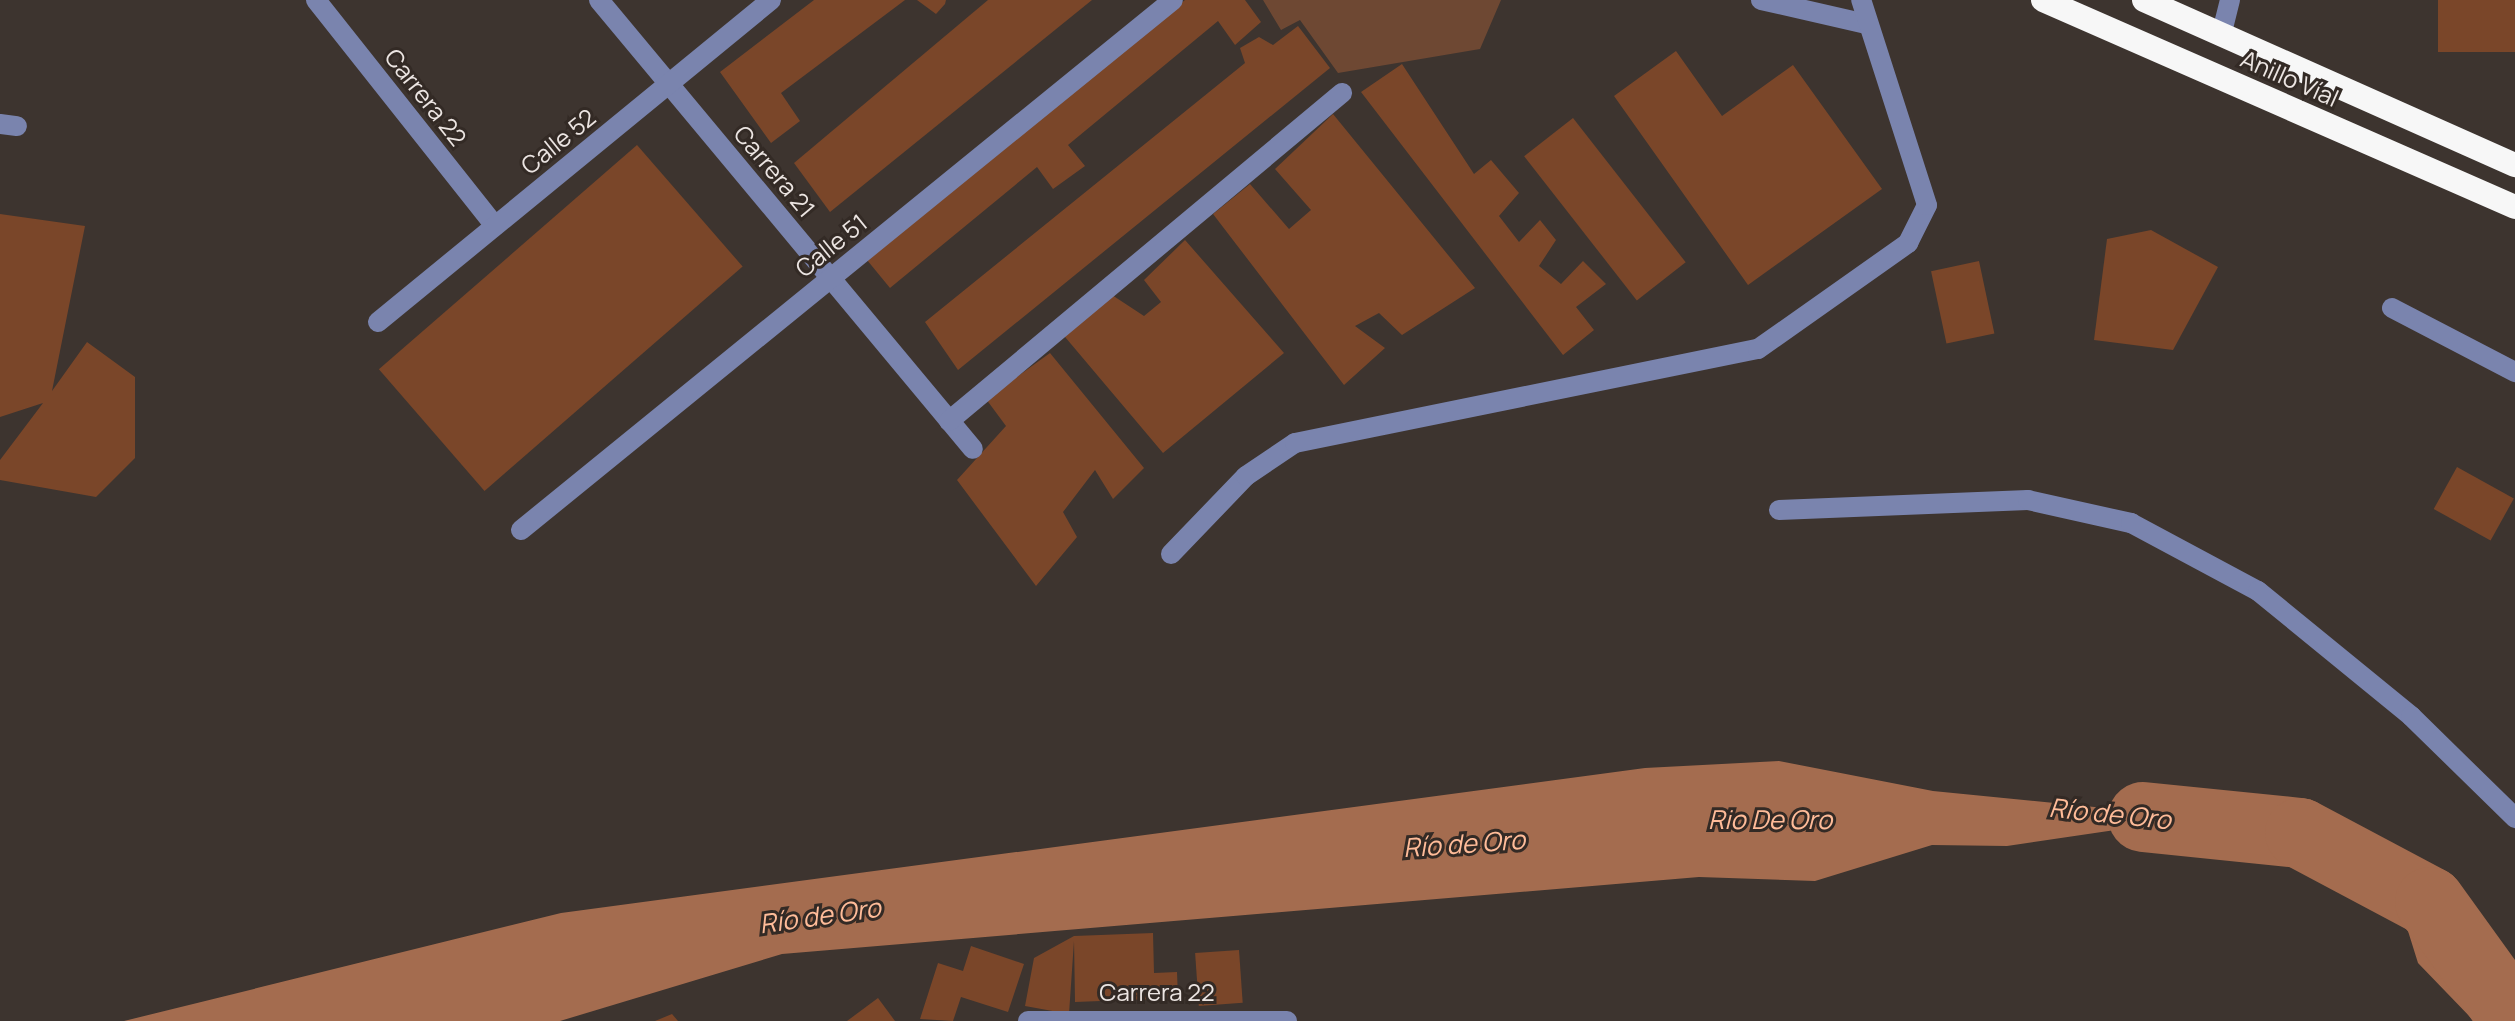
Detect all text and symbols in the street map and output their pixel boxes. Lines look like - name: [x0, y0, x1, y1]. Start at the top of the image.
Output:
- street label: Carrera 22: [379, 43, 473, 151]
- street label: Anillo Víal: [2237, 44, 2343, 112]
- street label: Calle 52: [515, 102, 601, 180]
- street label: Carrera 21: [728, 119, 822, 223]
- street label: Calle 51: [789, 207, 873, 283]
- water label: Río de Oro: [2048, 792, 2172, 836]
- water label: Rio De Oro: [1708, 804, 1832, 836]
- water label: Río de Oro: [1402, 824, 1526, 864]
- water label: Río de Oro: [757, 892, 883, 940]
- street label: Carrera 22: [1099, 978, 1215, 1006]

